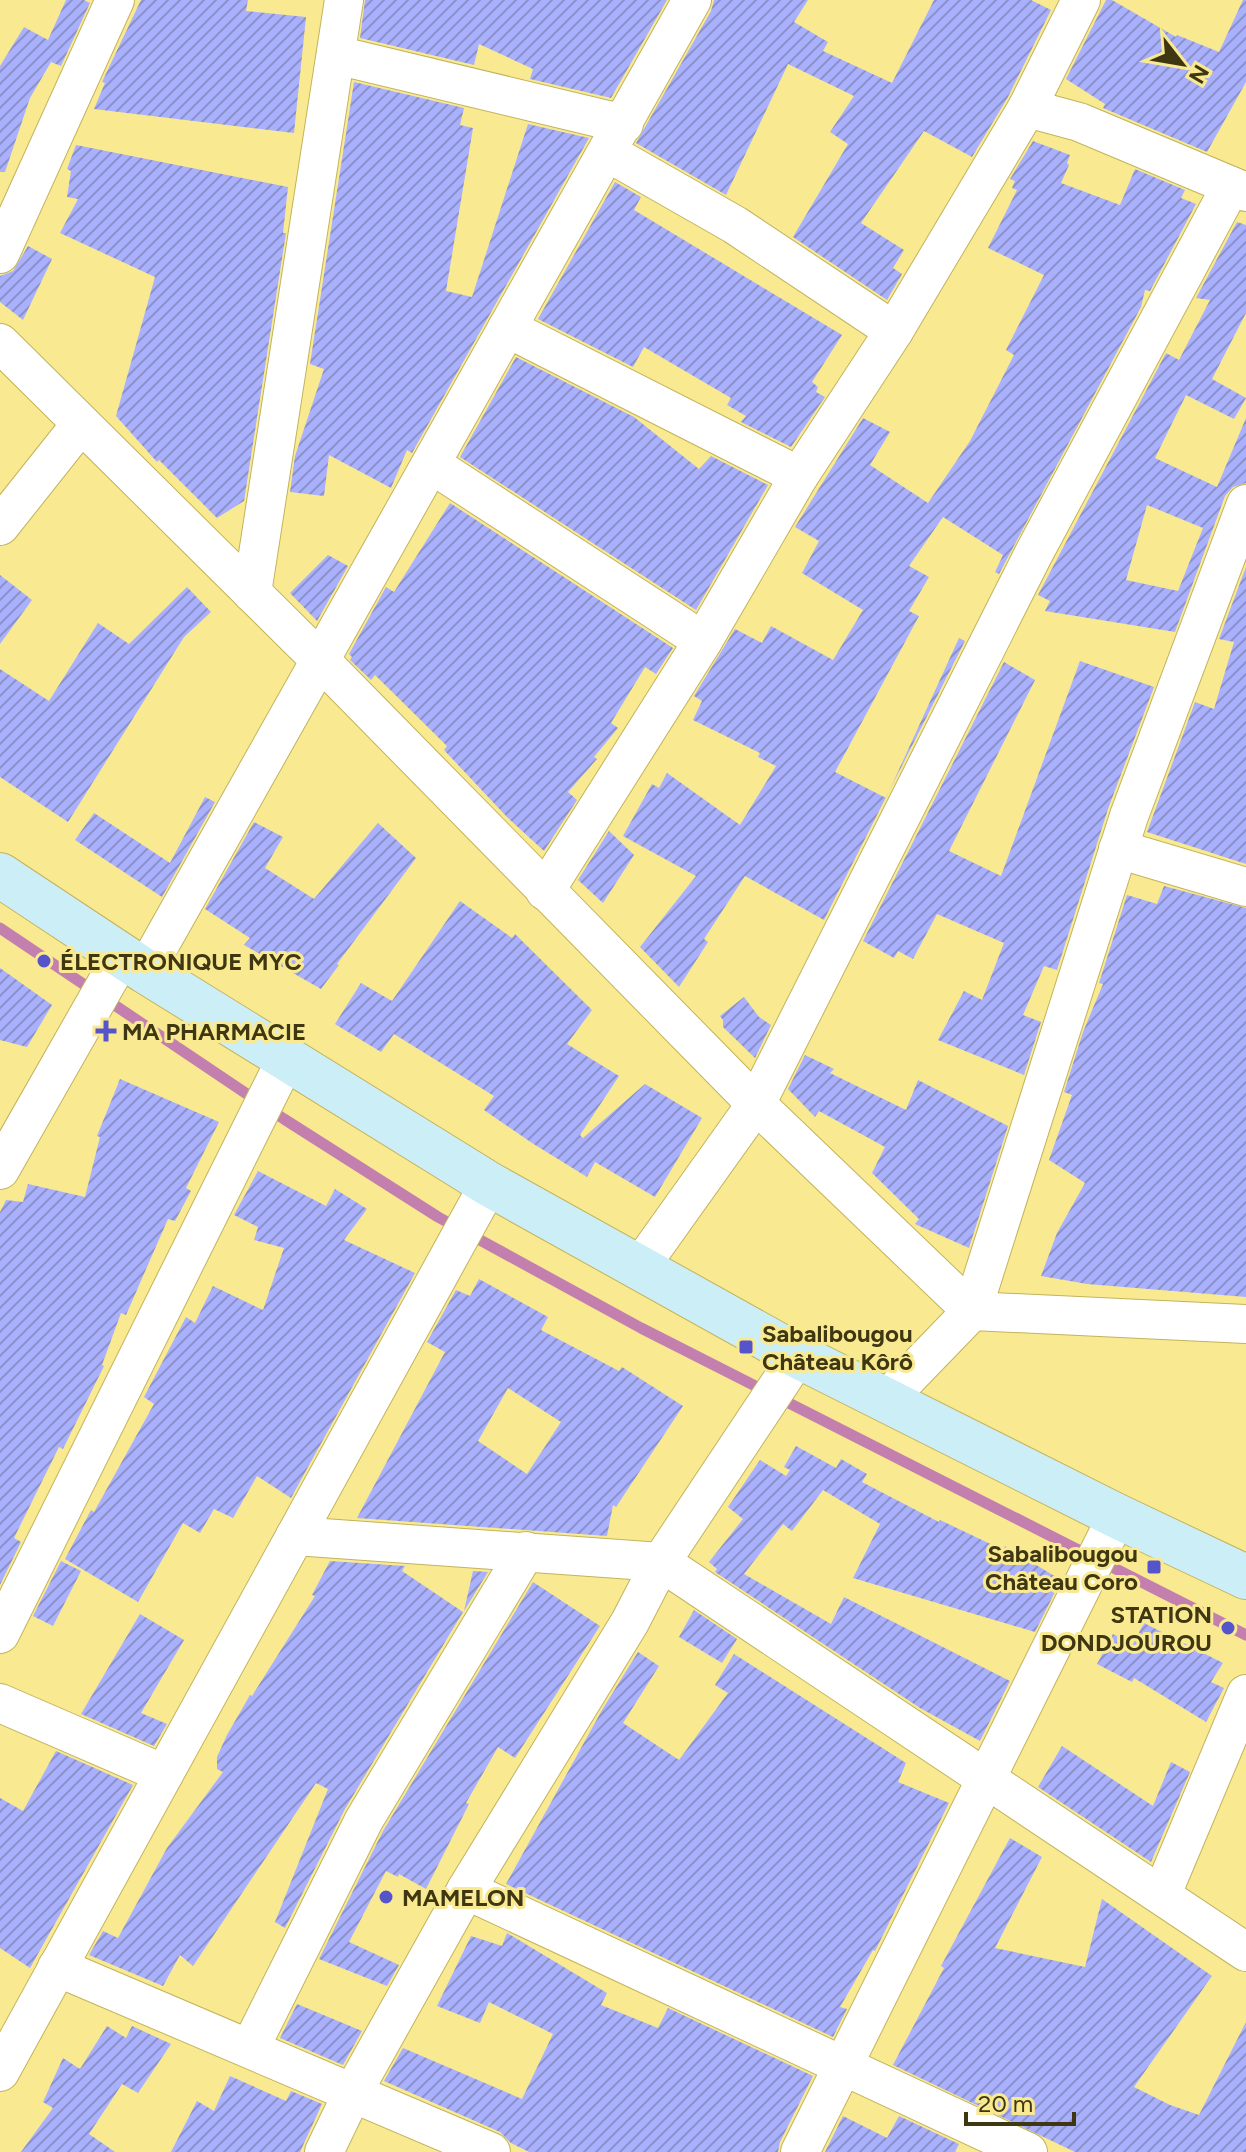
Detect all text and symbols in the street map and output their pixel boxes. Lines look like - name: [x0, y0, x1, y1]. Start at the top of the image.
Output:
- north arrow: [1142, 24, 1222, 104]
- text: N: [1183, 60, 1215, 88]
- place label: ÉLECTRONIQUE MYC: [60, 947, 302, 976]
- marker: ÉLECTRONIQUE MYC: [35, 952, 53, 970]
- place label: MA PHARMACIE: [122, 1017, 306, 1046]
- marker: MA PHARMACIE: [97, 1022, 115, 1040]
- place label: Sabalibougou Château Kôrô: [762, 1319, 913, 1376]
- marker: Sabalibougou Château Kôrô: [737, 1338, 755, 1356]
- place label: Sabalibougou Château Coro: [985, 1539, 1138, 1596]
- marker: Sabalibougou Château Coro: [1145, 1558, 1163, 1576]
- place label: STATION DONDJOUROU: [1041, 1600, 1212, 1657]
- marker: STATION DONDJOUROU: [1219, 1619, 1237, 1637]
- place label: MAMELON: [402, 1883, 524, 1912]
- marker: MAMELON: [377, 1888, 395, 1906]
- scale bar: [966, 2076, 1074, 2126]
- text: 20 m: [978, 2089, 1033, 2118]

